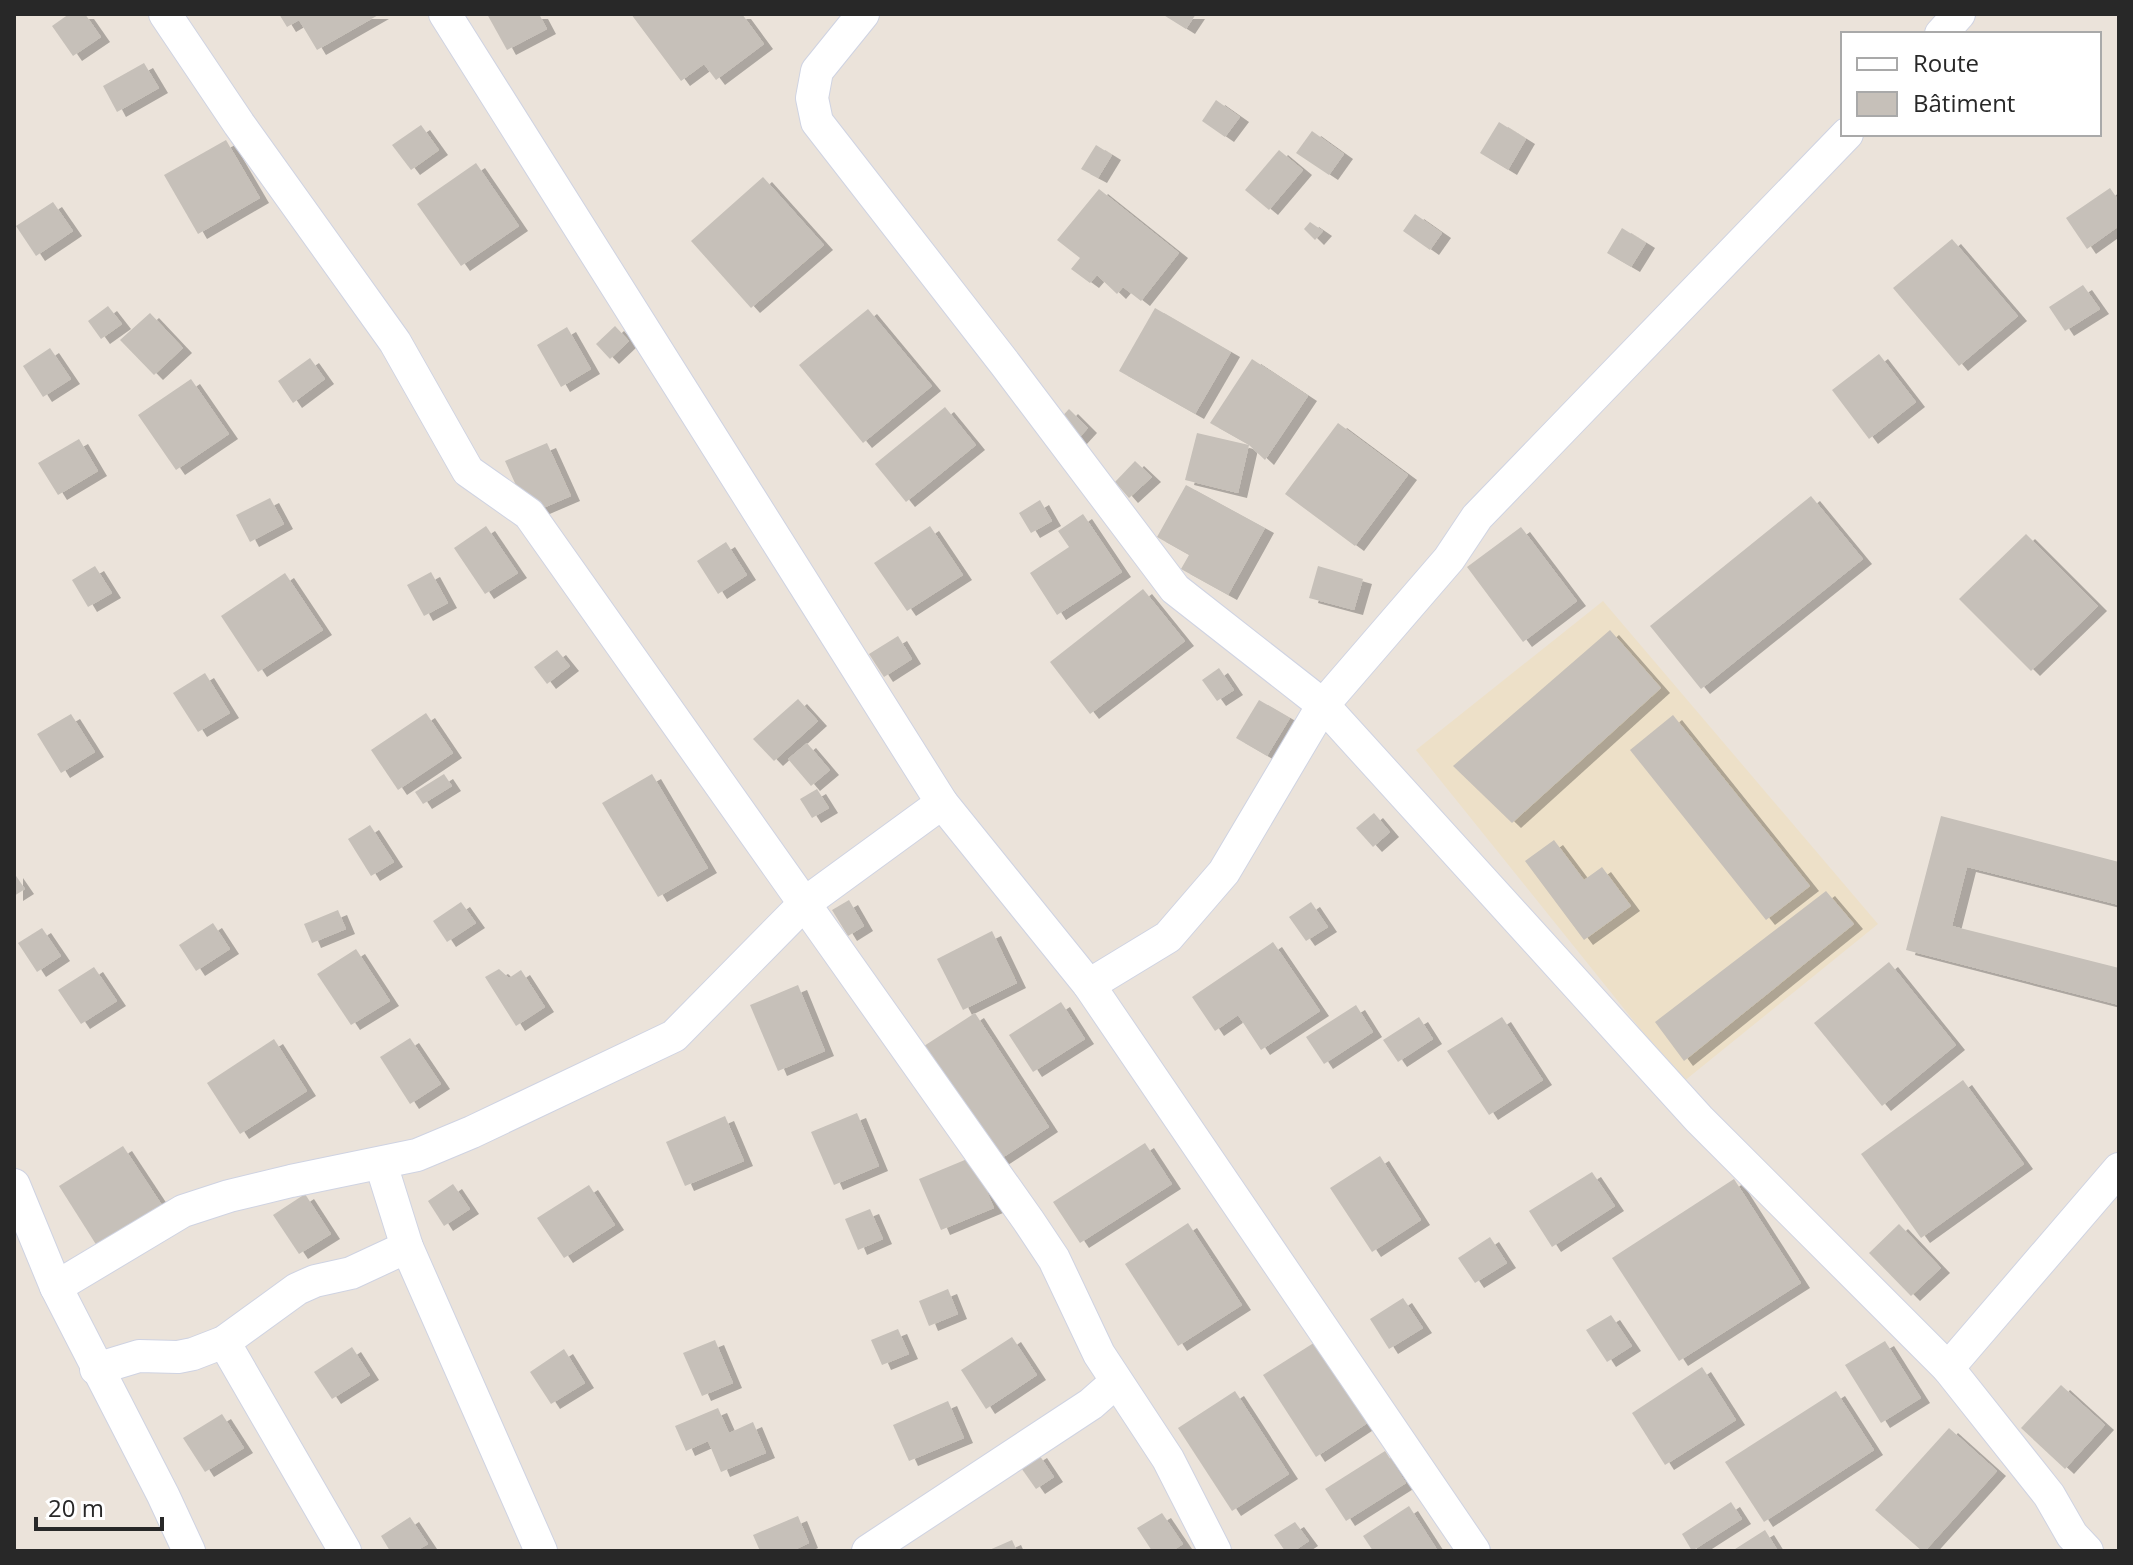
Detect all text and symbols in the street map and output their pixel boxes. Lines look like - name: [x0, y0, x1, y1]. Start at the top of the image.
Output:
- legend: [1841, 32, 2101, 136]
- text: Route: [1913, 46, 1979, 79]
- text: Bâtiment: [1913, 86, 2015, 119]
- scale bar: [36, 1481, 162, 1531]
- text: 20 m: [48, 1491, 104, 1524]

